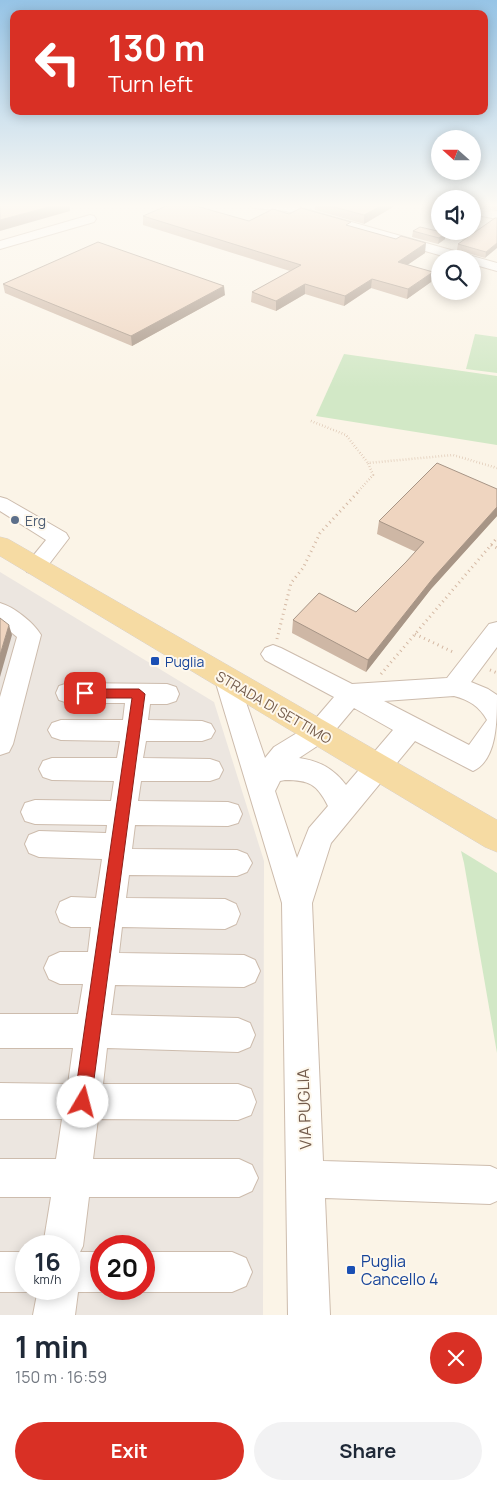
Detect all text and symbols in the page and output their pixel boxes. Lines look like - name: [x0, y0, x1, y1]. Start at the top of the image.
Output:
- text: 130 m: [108, 24, 205, 72]
- icon: left: [25, 30, 90, 95]
- text: Turn left: [108, 69, 193, 99]
- north arrow: [431, 130, 481, 180]
- map controls: [431, 130, 481, 300]
- button: sound: [431, 190, 481, 240]
- button: search: [431, 250, 481, 300]
- place label: Erg: [25, 511, 46, 530]
- marker: Erg: [9, 514, 21, 526]
- place label: Puglia: [165, 652, 204, 671]
- marker: Puglia: [149, 655, 161, 667]
- street label: STRADA DI SETTIMO: [213, 666, 335, 748]
- pin: [64, 672, 106, 714]
- icon: arrive: [71, 679, 99, 707]
- street label: VIA PUGLIA: [292, 1068, 316, 1150]
- position arrow: [56, 1075, 108, 1127]
- speed limit sign: 20: [90, 1235, 155, 1300]
- text: 16: [34, 1244, 61, 1279]
- place label: Puglia Cancello 4: [361, 1250, 438, 1290]
- marker: Puglia Cancello 4: [345, 1264, 357, 1276]
- text: km/h: [34, 1271, 61, 1288]
- text: 1 min: [15, 1326, 88, 1367]
- button: close: [430, 1332, 482, 1384]
- text: 150 m · 16:59: [15, 1366, 107, 1388]
- button: Exit: [15, 1422, 244, 1480]
- button: Share: [254, 1422, 482, 1480]

